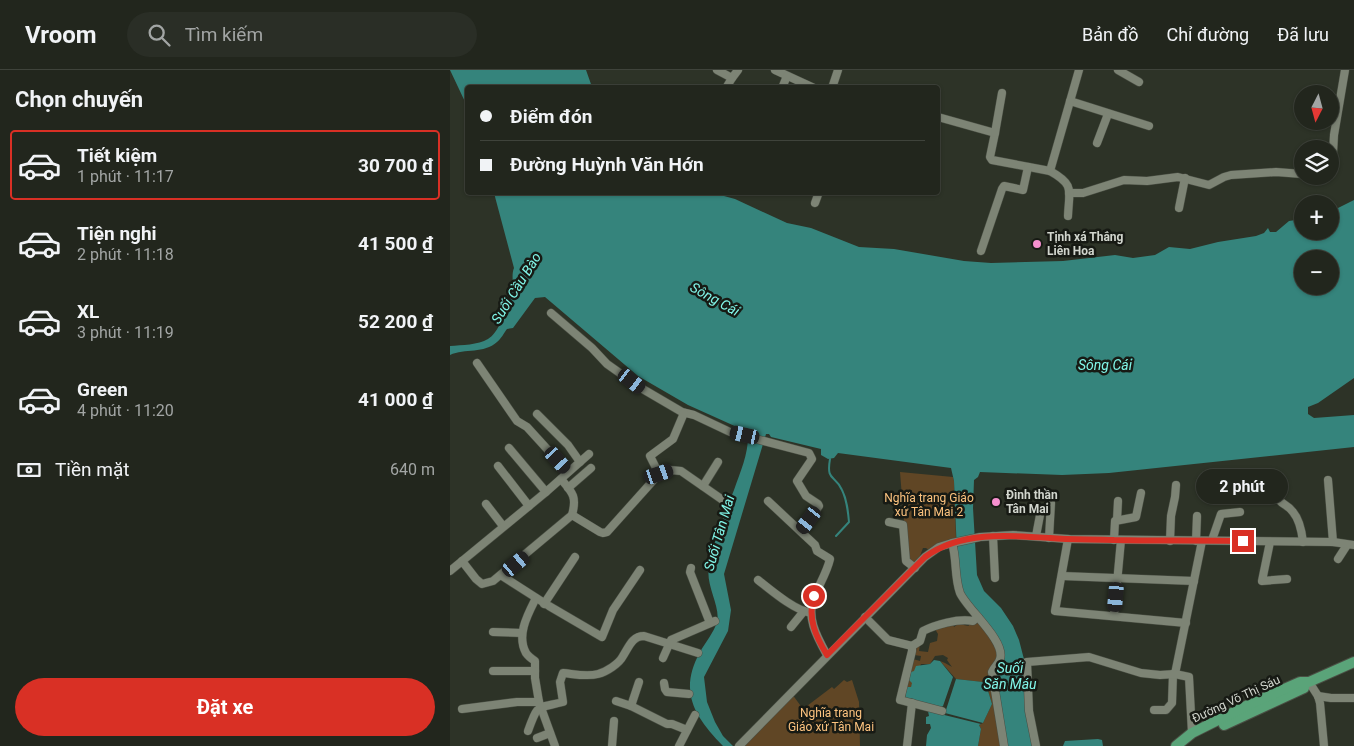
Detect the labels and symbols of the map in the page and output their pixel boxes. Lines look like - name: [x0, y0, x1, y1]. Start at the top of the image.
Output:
- north arrow: [1294, 85, 1339, 130]
- place label: Tịnh xá Thắng Liên Hoa: [1047, 230, 1124, 258]
- marker: Tịnh xá Thắng Liên Hoa: [1031, 238, 1043, 250]
- water label: Suối Cầu Bào: [488, 249, 544, 326]
- water label: Sông Cái: [688, 279, 743, 319]
- water label: Sông Cái: [1078, 357, 1133, 373]
- car: [615, 366, 648, 396]
- car: [728, 424, 761, 446]
- car: [542, 444, 573, 476]
- car: [642, 462, 675, 486]
- callout: 2 phút: [1197, 468, 1289, 504]
- place label: Đình thần Tân Mai: [1006, 488, 1058, 516]
- park label: Nghĩa trang Giáo xứ Tân Mai 2: [884, 491, 974, 519]
- water label: Suối Tân Mai: [701, 493, 738, 573]
- marker: Đình thần Tân Mai: [990, 496, 1002, 508]
- car: [793, 504, 824, 536]
- route end: [1232, 530, 1254, 552]
- car: [499, 549, 532, 579]
- car: [1107, 581, 1124, 613]
- route start: [803, 585, 825, 607]
- water label: Suối Săn Máu: [983, 660, 1037, 692]
- street label: Đường Võ Thị Sáu: [1190, 672, 1282, 726]
- park label: Nghĩa trang Giáo xứ Tân Mai: [788, 706, 874, 734]

